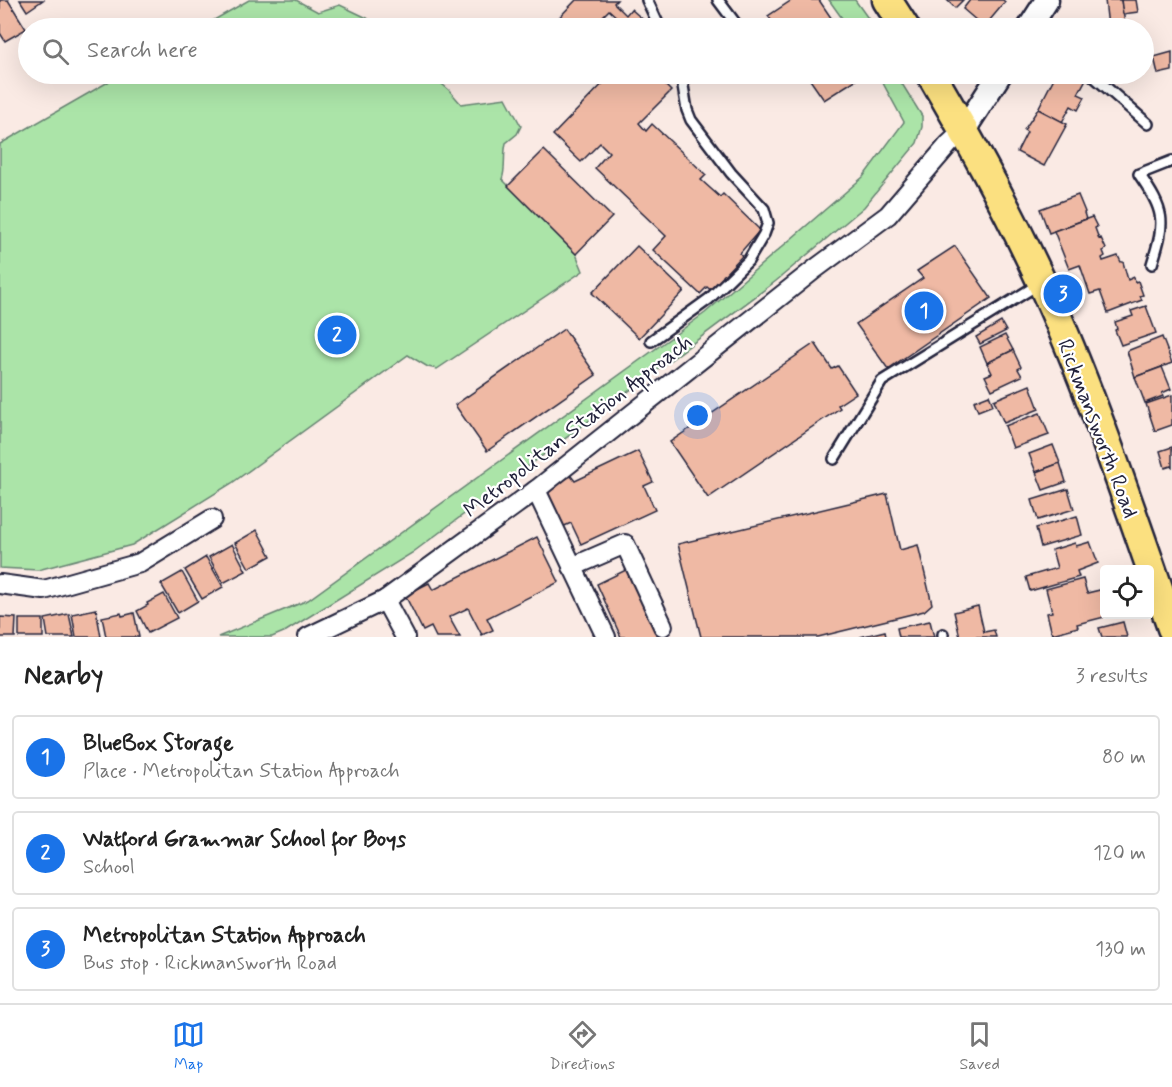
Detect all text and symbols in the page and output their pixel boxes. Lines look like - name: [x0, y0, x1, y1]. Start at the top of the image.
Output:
- search box: [18, 18, 1154, 84]
- icon: search: [39, 35, 72, 68]
- text: Search here: [87, 37, 198, 65]
- pin: 3: [1044, 272, 1082, 316]
- pin: 1: [904, 288, 944, 334]
- pin: 2: [318, 312, 356, 358]
- street label: Metropolitan Station Approach: [458, 328, 700, 526]
- street label: Rickmansworth Road: [1050, 335, 1144, 522]
- your location: [683, 401, 712, 430]
- map controls: [1100, 565, 1154, 619]
- button: locate: [1100, 565, 1154, 619]
- text: Nearby: [24, 659, 103, 693]
- text: 3 results: [1076, 663, 1148, 690]
- text: BlueBox Storage: [83, 730, 234, 758]
- text: 1: [41, 744, 50, 771]
- text: 80 m: [1102, 744, 1146, 771]
- text: Place · Metropolitan Station Approach: [83, 758, 400, 785]
- text: Watford Grammar School for Boys: [83, 826, 406, 854]
- text: 2: [41, 840, 50, 867]
- text: 120 m: [1093, 840, 1146, 867]
- text: School: [83, 854, 135, 881]
- text: Metropolitan Station Approach: [83, 922, 366, 950]
- text: 3: [41, 936, 50, 963]
- text: 130 m: [1095, 936, 1146, 963]
- text: Bus stop · Rickmansworth Road: [83, 950, 337, 977]
- tab: Map: [172, 1018, 205, 1075]
- tab: Directions: [549, 1018, 615, 1075]
- tab: Saved: [959, 1018, 1000, 1075]

